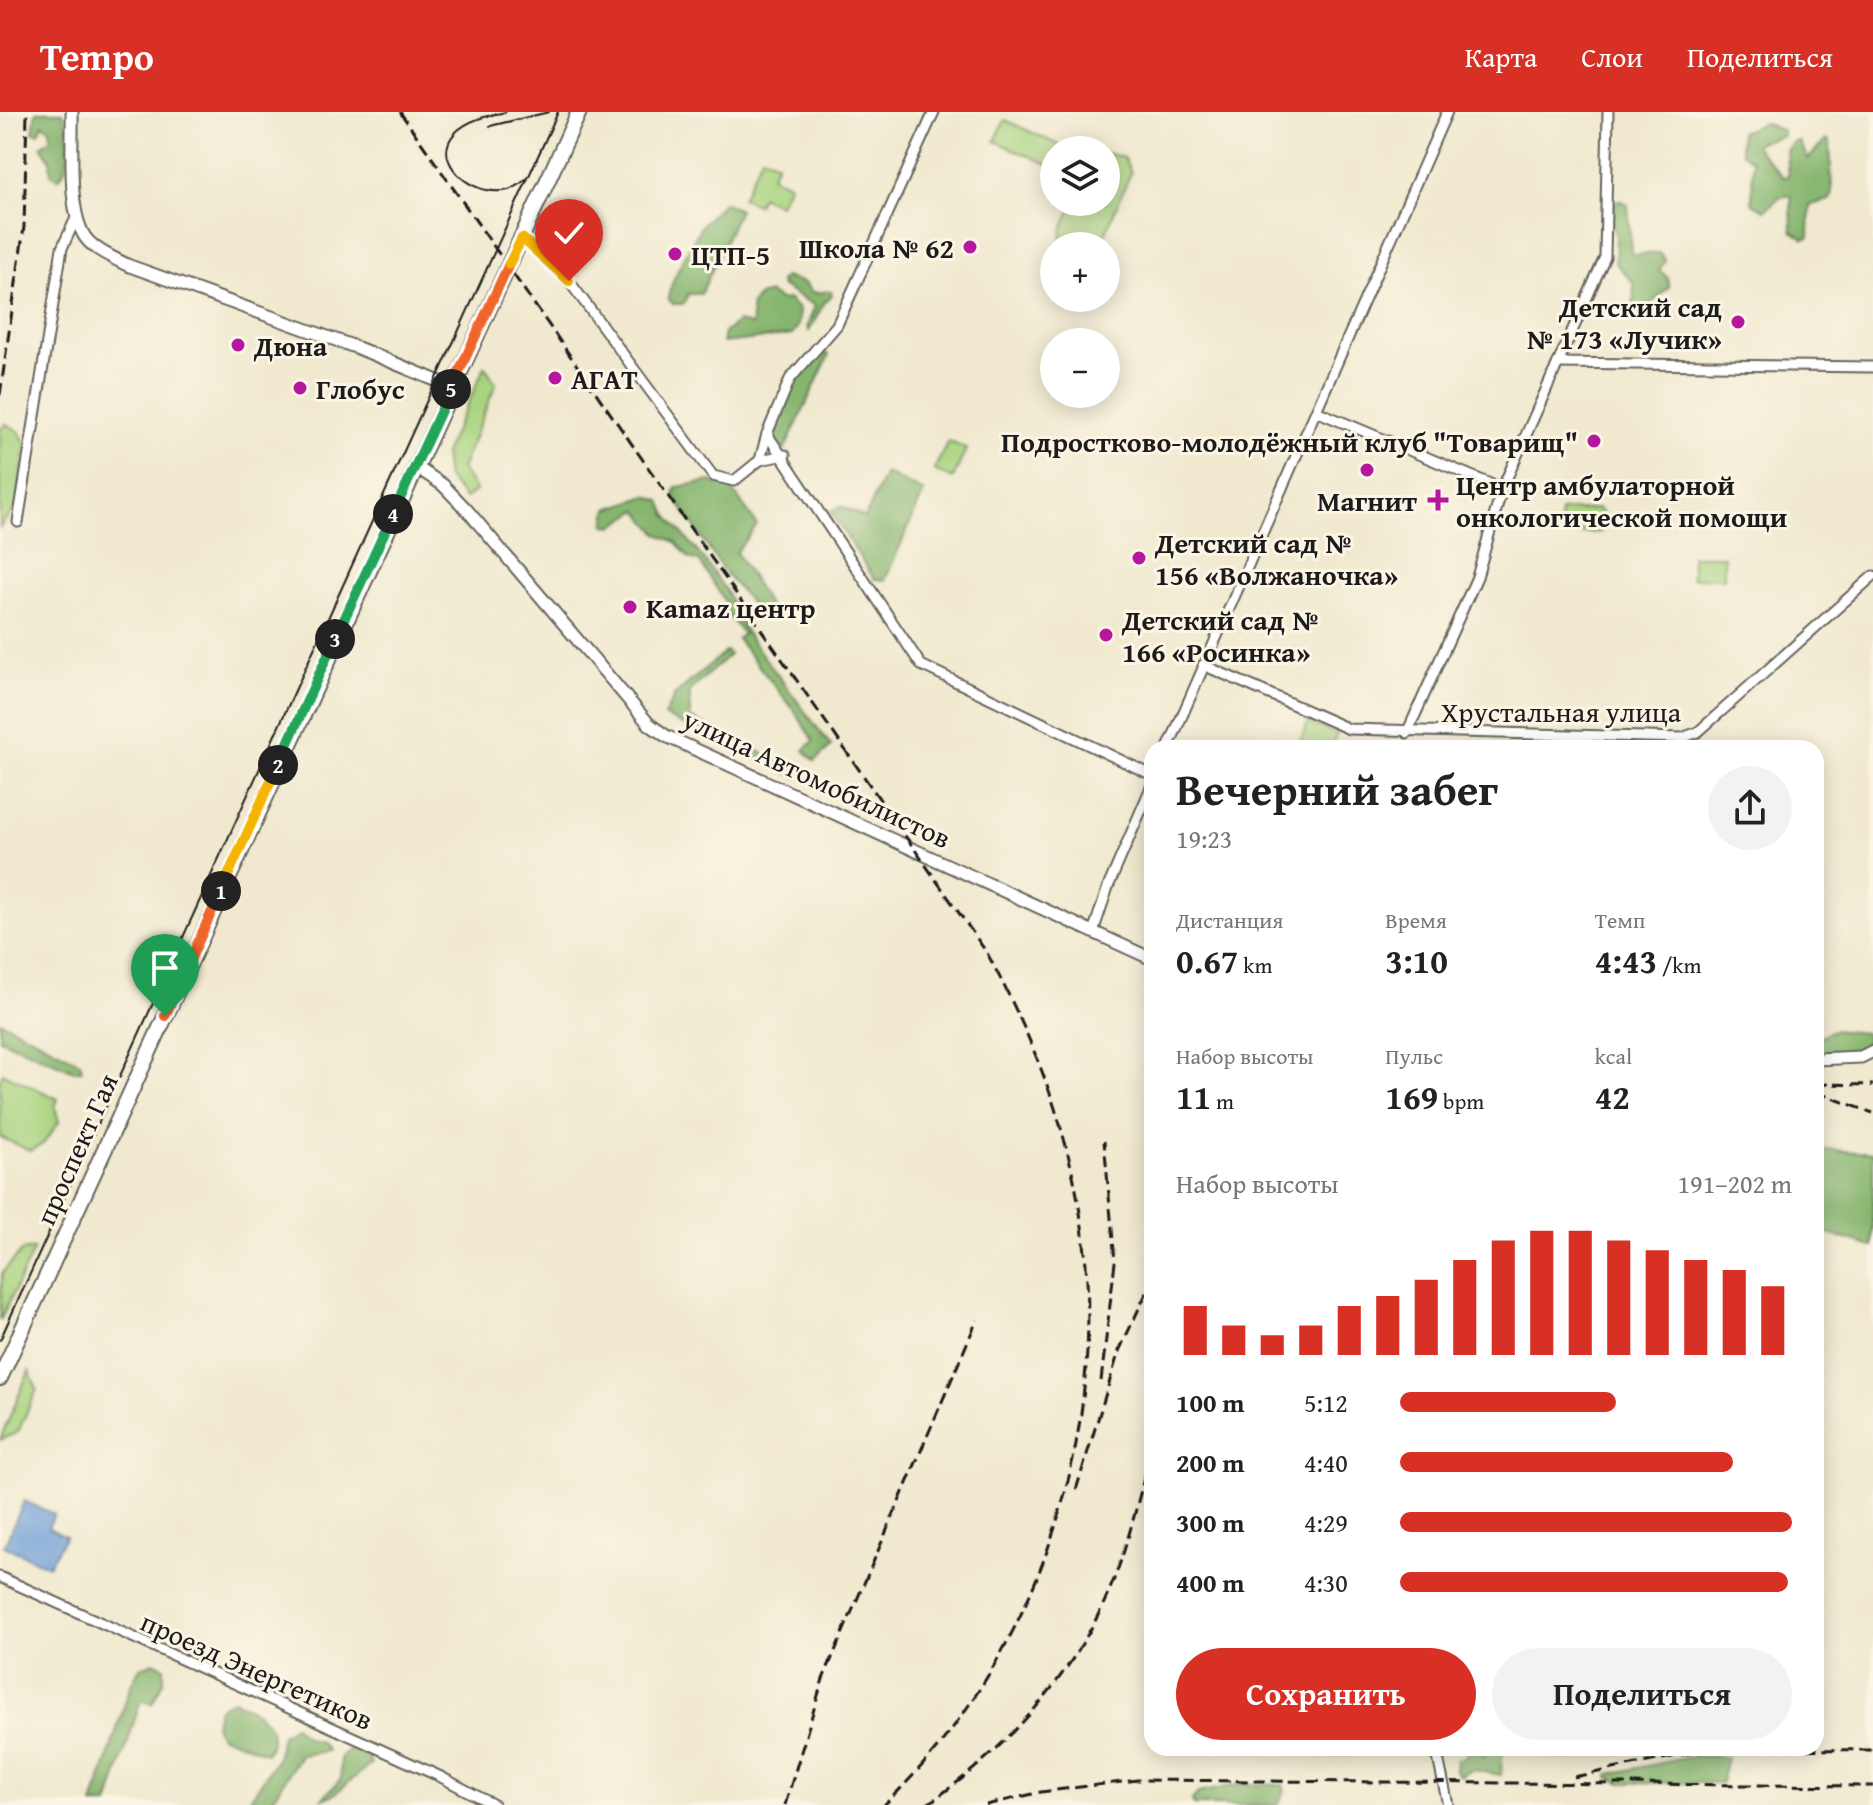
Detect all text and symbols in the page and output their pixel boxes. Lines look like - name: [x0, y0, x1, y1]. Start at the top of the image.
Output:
- text: Tempo: [40, 28, 154, 84]
- text: Карта: [1465, 36, 1537, 77]
- text: Слои: [1581, 36, 1643, 77]
- text: Поделиться: [1687, 36, 1833, 77]
- map controls: [1040, 136, 1120, 408]
- button: layers: [1040, 136, 1120, 216]
- pin: [535, 199, 603, 281]
- icon: check: [547, 211, 591, 255]
- place label: Школа № 62: [799, 227, 954, 268]
- button: +: [1040, 232, 1120, 312]
- place label: ЦТП-5: [691, 234, 770, 275]
- marker: Школа № 62: [961, 238, 979, 256]
- marker: ЦТП-5: [666, 245, 684, 263]
- place label: Детский сад № 173 «Лучик»: [1526, 286, 1722, 359]
- marker: Детский сад № 173 «Лучик»: [1729, 313, 1747, 331]
- place label: Дюна: [253, 325, 328, 366]
- button: −: [1040, 328, 1120, 408]
- marker: Дюна: [229, 336, 247, 354]
- place label: АГАТ: [571, 358, 638, 399]
- place label: Глобус: [316, 368, 405, 409]
- pin: 5: [431, 369, 471, 409]
- marker: АГАТ: [546, 369, 564, 387]
- text: 5: [445, 373, 457, 405]
- marker: Глобус: [291, 379, 309, 397]
- place label: Подростково-молодёжный клуб "Товарищ": [1001, 421, 1578, 462]
- marker: Подростково-молодёжный клуб "Товарищ": [1585, 432, 1603, 450]
- marker: Магнит: [1358, 461, 1376, 479]
- place label: Центр амбулаторной онкологической помощи: [1456, 464, 1787, 537]
- place label: Магнит: [1317, 480, 1417, 521]
- marker: Центр амбулаторной онкологической помощи: [1427, 489, 1449, 511]
- pin: 4: [373, 494, 413, 534]
- text: 4: [387, 498, 399, 530]
- place label: Детский сад № 156 «Волжаночка»: [1154, 522, 1398, 595]
- marker: Детский сад № 156 «Волжаночка»: [1130, 549, 1148, 567]
- place label: Kamaz центр: [646, 587, 816, 628]
- marker: Kamaz центр: [621, 598, 639, 616]
- place label: Детский сад № 166 «Росинка»: [1121, 599, 1319, 672]
- pin: 3: [315, 619, 355, 659]
- text: 3: [329, 623, 341, 655]
- marker: Детский сад № 166 «Росинка»: [1097, 626, 1115, 644]
- street label: Хрустальная улица: [1441, 691, 1682, 732]
- street label: улица Автомобилистов: [675, 697, 958, 858]
- pin: 2: [258, 745, 298, 785]
- text: 2: [272, 749, 284, 781]
- text: Вечерний забег: [1176, 757, 1498, 821]
- button: share: [1708, 766, 1792, 850]
- text: 19:23: [1176, 819, 1232, 858]
- pin: 1: [201, 871, 241, 911]
- text: 1: [215, 875, 227, 907]
- text: Дистанция: [1176, 904, 1284, 936]
- text: Время: [1385, 904, 1447, 936]
- text: Темп: [1595, 904, 1645, 936]
- pin: [131, 934, 199, 1016]
- text: 0.67: [1176, 936, 1238, 985]
- text: 3:10: [1385, 936, 1448, 985]
- text: 4:43: [1595, 936, 1657, 985]
- icon: arrive: [143, 946, 187, 990]
- text: km: [1238, 949, 1272, 981]
- text: /km: [1657, 949, 1702, 981]
- text: Набор высоты: [1176, 1040, 1313, 1072]
- text: Пульс: [1385, 1040, 1443, 1072]
- text: kcal: [1595, 1040, 1632, 1072]
- street label: проспект Гая: [24, 1067, 128, 1231]
- text: 11: [1176, 1072, 1211, 1121]
- text: 169: [1385, 1072, 1438, 1121]
- text: 42: [1595, 1072, 1630, 1121]
- text: m: [1211, 1085, 1234, 1117]
- text: bpm: [1438, 1085, 1484, 1117]
- text: Набор высоты: [1176, 1164, 1338, 1203]
- text: 191–202 m: [1678, 1164, 1792, 1203]
- text: 100 m: [1176, 1383, 1244, 1422]
- text: 5:12: [1304, 1383, 1348, 1422]
- text: 200 m: [1176, 1443, 1244, 1482]
- text: 4:40: [1304, 1443, 1348, 1482]
- text: 300 m: [1176, 1503, 1244, 1542]
- text: 4:29: [1304, 1503, 1348, 1542]
- text: 400 m: [1176, 1563, 1244, 1602]
- text: 4:30: [1304, 1563, 1348, 1602]
- street label: проезд Энергетиков: [134, 1600, 380, 1740]
- button: Сохранить: [1176, 1648, 1476, 1740]
- button: Поделиться: [1492, 1648, 1792, 1740]

